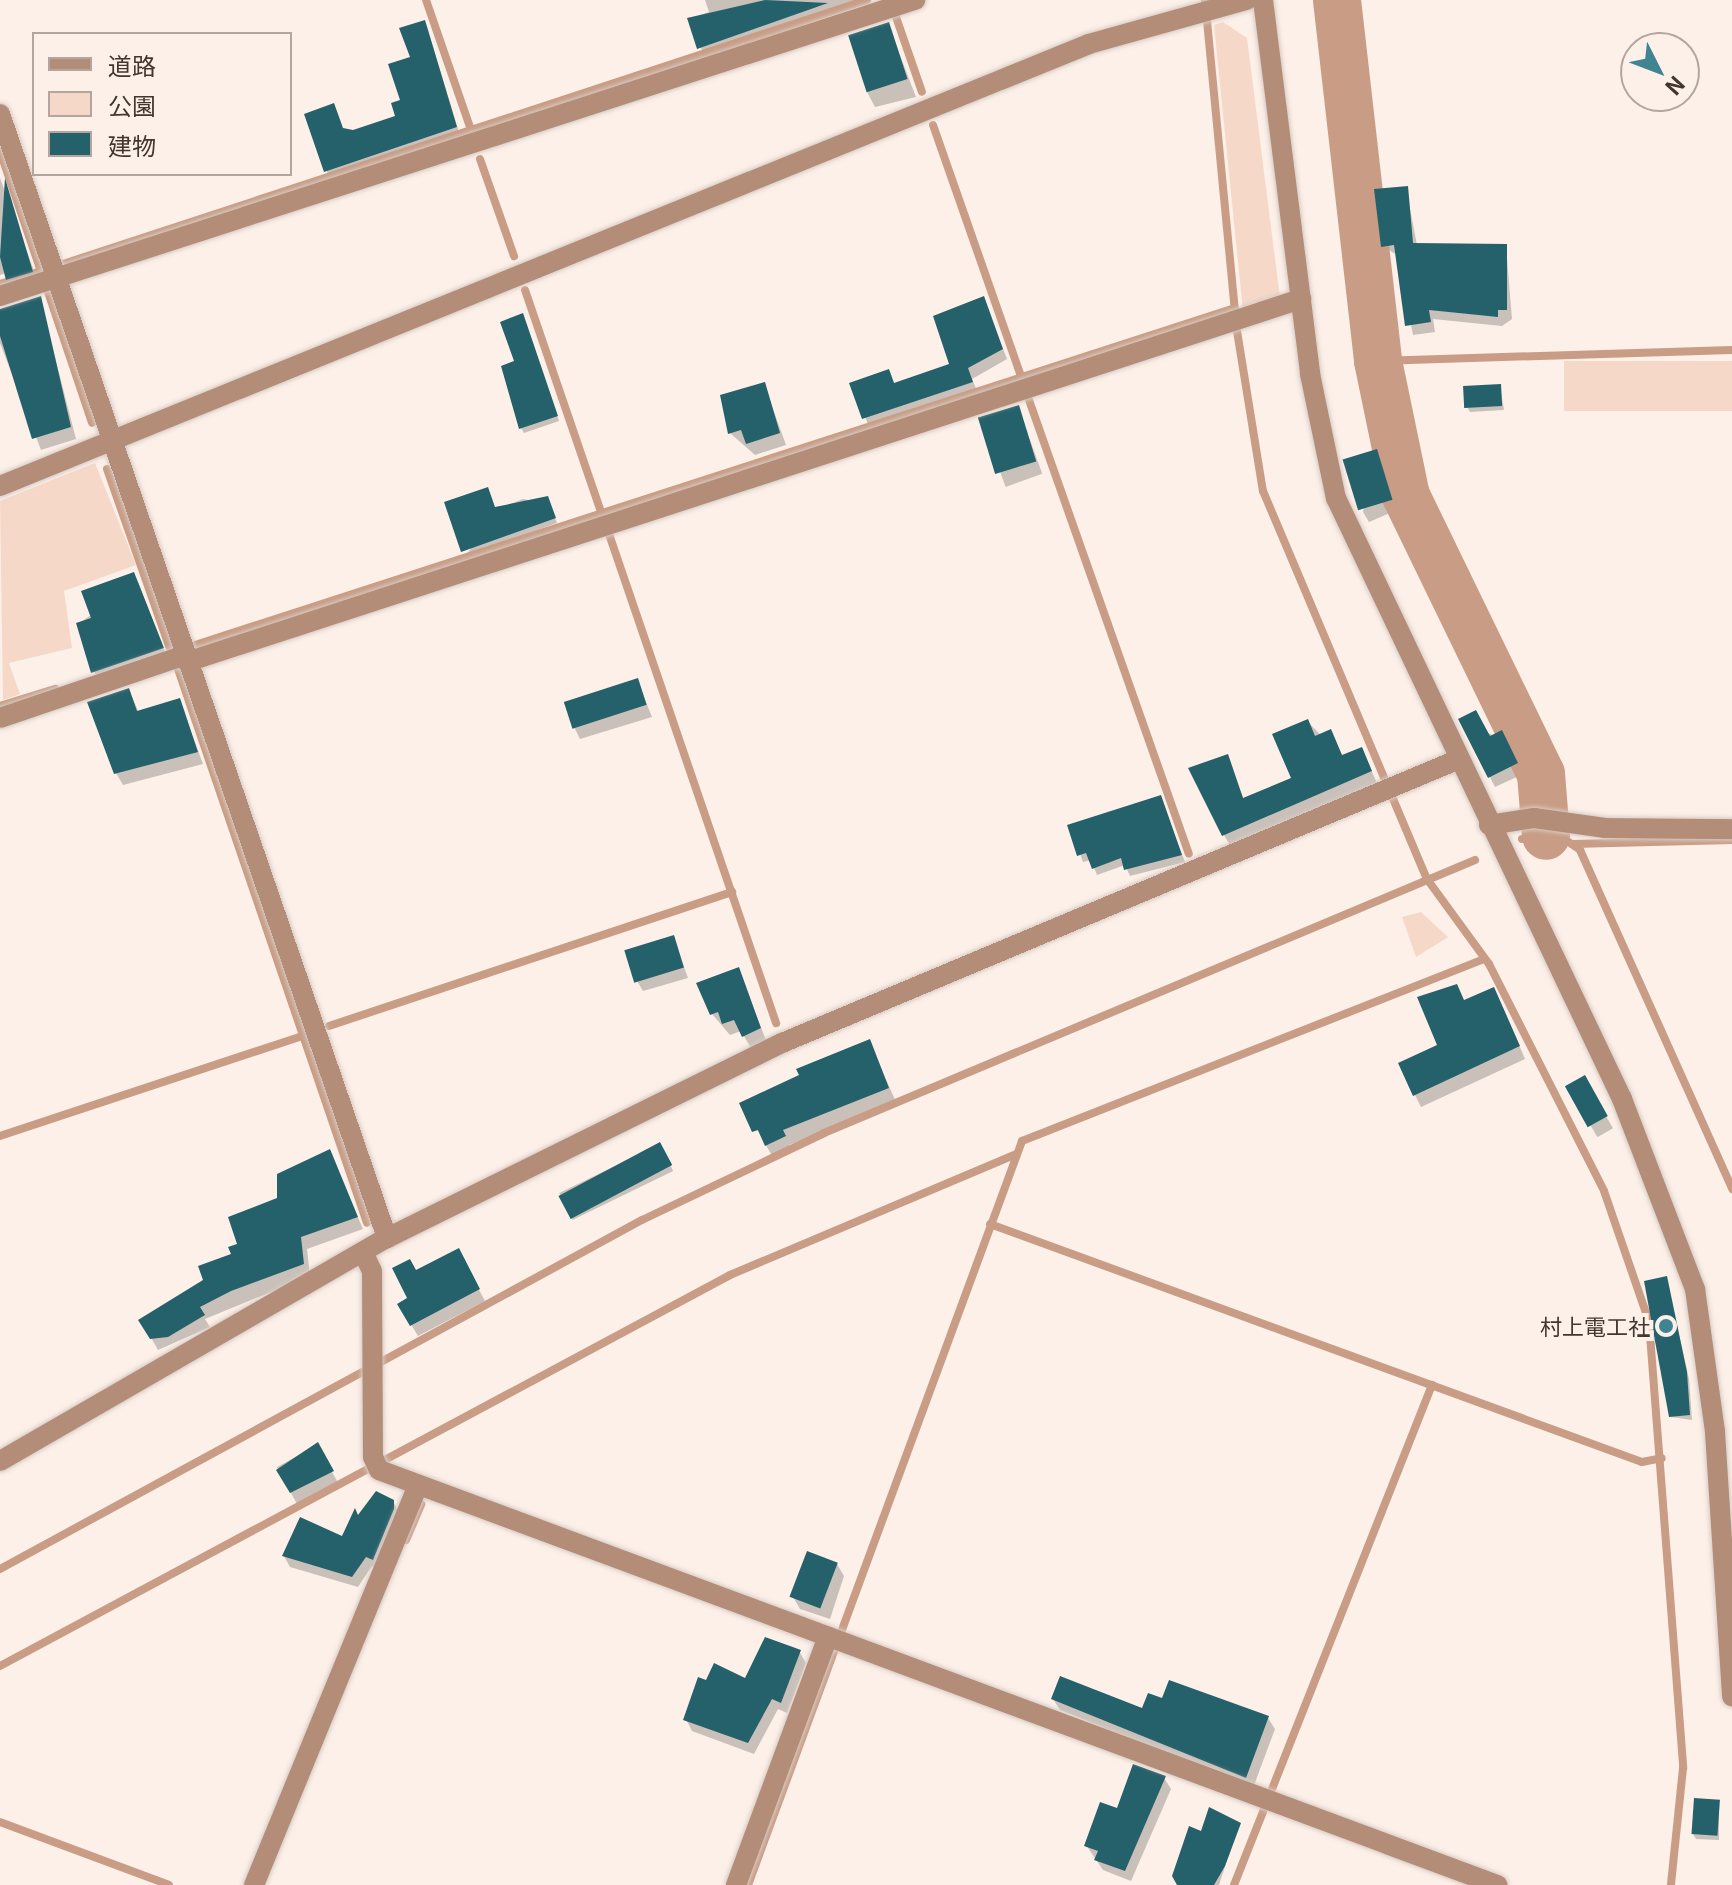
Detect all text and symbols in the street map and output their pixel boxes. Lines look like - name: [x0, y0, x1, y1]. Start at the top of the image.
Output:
- legend: [32, 32, 292, 176]
- north arrow: [1620, 32, 1700, 112]
- text: 道路: [108, 47, 156, 82]
- text: N: [1659, 70, 1694, 104]
- text: 公園: [108, 87, 156, 122]
- text: 建物: [108, 127, 156, 162]
- place label: 村上電工社: [1540, 1313, 1650, 1339]
- marker: 村上電工社: [1657, 1317, 1675, 1335]

